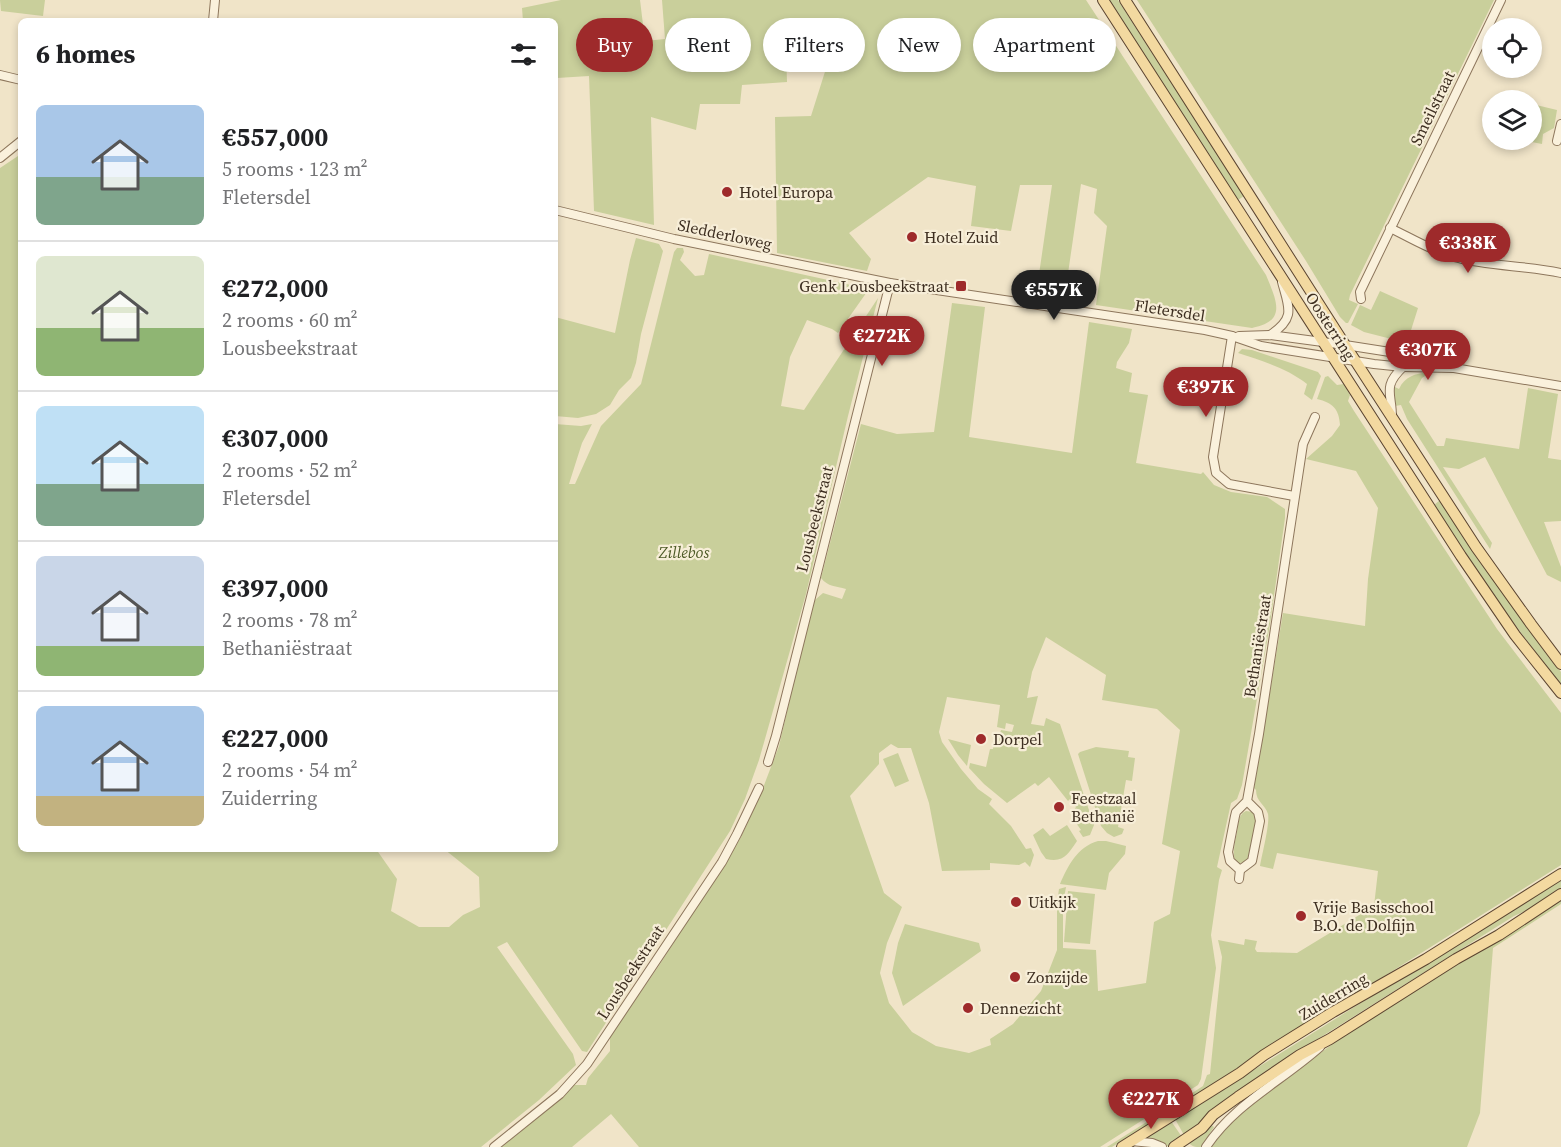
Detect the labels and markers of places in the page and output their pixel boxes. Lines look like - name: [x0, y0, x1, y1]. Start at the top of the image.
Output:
- place label: Hotel Europa: [739, 181, 834, 203]
- marker: Hotel Europa: [720, 185, 734, 199]
- pin: €338K: [1426, 223, 1510, 274]
- place label: Hotel Zuid: [924, 226, 998, 248]
- marker: Hotel Zuid: [905, 230, 919, 244]
- pin: €557K: [1012, 270, 1096, 321]
- place label: Genk Lousbeekstraat: [799, 275, 950, 297]
- marker: Genk Lousbeekstraat: [954, 279, 968, 293]
- pin: €272K: [840, 316, 924, 367]
- pin: €307K: [1386, 330, 1470, 381]
- pin: €397K: [1164, 367, 1248, 418]
- place label: Dorpel: [993, 728, 1042, 750]
- marker: Dorpel: [974, 732, 988, 746]
- place label: Feestzaal Bethanië: [1071, 787, 1137, 827]
- marker: Feestzaal Bethanië: [1052, 800, 1066, 814]
- place label: Uitkijk: [1028, 891, 1076, 913]
- marker: Uitkijk: [1009, 895, 1023, 909]
- place label: Vrije Basisschool B.O. de Dolfijn: [1313, 896, 1434, 936]
- marker: Vrije Basisschool B.O. de Dolfijn: [1294, 909, 1308, 923]
- place label: Zonzijde: [1027, 966, 1088, 988]
- marker: Zonzijde: [1008, 970, 1022, 984]
- place label: Dennezicht: [980, 997, 1062, 1019]
- marker: Dennezicht: [961, 1001, 975, 1015]
- pin: €227K: [1109, 1079, 1193, 1130]

